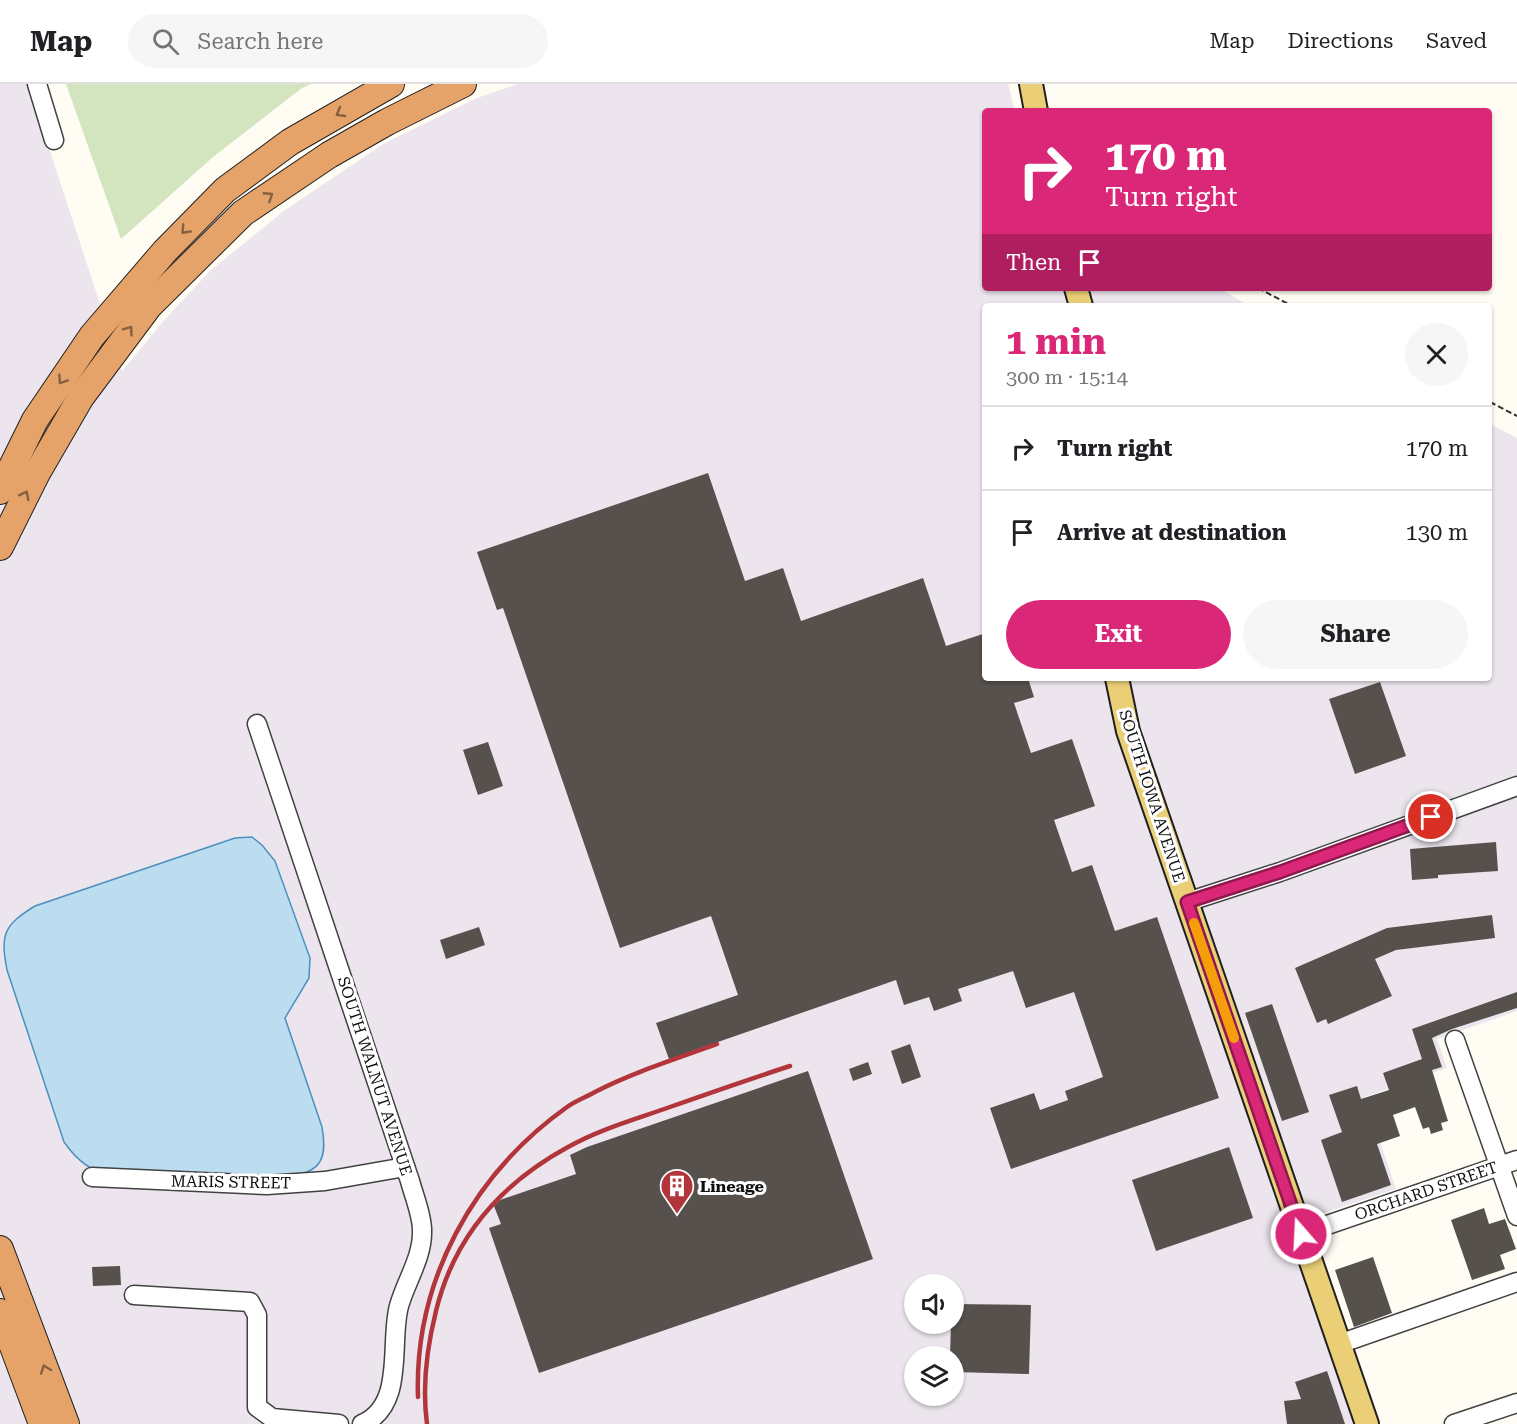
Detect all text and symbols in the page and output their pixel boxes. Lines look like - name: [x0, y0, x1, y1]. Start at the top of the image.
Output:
- search box: [128, 14, 548, 68]
- text: Map: [30, 25, 92, 58]
- icon: search: [149, 25, 182, 58]
- text: Search here: [197, 29, 323, 54]
- text: Map: [1210, 29, 1254, 53]
- text: Directions: [1287, 29, 1393, 53]
- text: Saved: [1426, 29, 1487, 53]
- one-way arrow: [336, 106, 346, 117]
- text: 170 m: [1105, 131, 1227, 180]
- icon: right: [1006, 132, 1084, 210]
- text: Turn right: [1105, 181, 1238, 213]
- one-way arrow: [263, 192, 274, 203]
- one-way arrow: [182, 223, 193, 234]
- icon: arrive: [1073, 246, 1106, 279]
- text: Then: [1006, 250, 1061, 275]
- text: 1 min: [1006, 321, 1106, 363]
- button: close: [1405, 323, 1468, 386]
- one-way arrow: [122, 326, 133, 337]
- text: 300 m · 15:14: [1006, 365, 1128, 389]
- one-way arrow: [58, 374, 69, 385]
- icon: right: [1006, 432, 1039, 465]
- text: Turn right: [1057, 436, 1172, 461]
- text: 170 m: [1405, 436, 1468, 461]
- one-way arrow: [18, 490, 29, 501]
- icon: arrive: [1006, 516, 1039, 549]
- text: Arrive at destination: [1057, 520, 1286, 545]
- text: 130 m: [1405, 520, 1468, 545]
- button: Exit: [1006, 600, 1231, 669]
- button: Share: [1243, 600, 1468, 669]
- street label: SOUTH IOWA AVENUE: [1115, 707, 1189, 885]
- pin: [1405, 791, 1456, 842]
- icon: arrive: [1414, 800, 1447, 833]
- street label: SOUTH WALNUT AVENUE: [334, 974, 416, 1178]
- street label: ORCHARD STREET: [1352, 1158, 1500, 1224]
- building icon: Lineage: [659, 1168, 695, 1215]
- street label: MARIS STREET: [171, 1171, 292, 1193]
- place label: Lineage: [700, 1177, 764, 1196]
- position arrow: [1269, 1202, 1333, 1266]
- map controls: [904, 1274, 964, 1406]
- button: sound: [904, 1274, 964, 1334]
- button: layers: [904, 1346, 964, 1406]
- one-way arrow: [40, 1364, 52, 1375]

